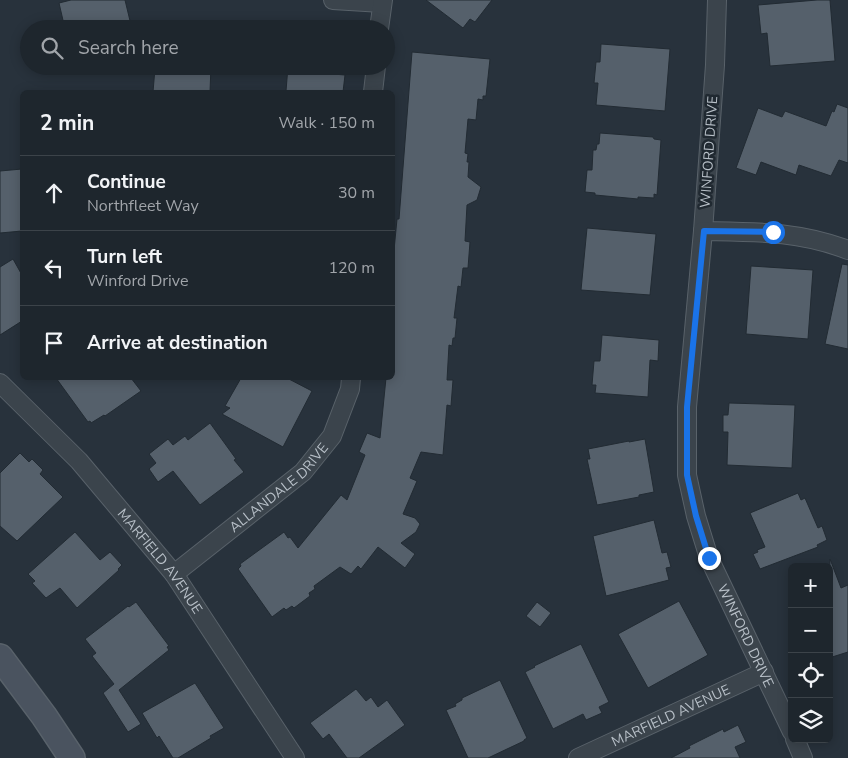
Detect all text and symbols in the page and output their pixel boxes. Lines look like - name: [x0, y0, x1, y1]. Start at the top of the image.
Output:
- search box: [20, 20, 395, 75]
- icon: search: [38, 34, 66, 62]
- text: Search here: [78, 35, 179, 61]
- street label: WINFORD DRIVE: [696, 95, 722, 209]
- text: 2 min: [40, 109, 94, 137]
- text: Walk · 150 m: [279, 112, 375, 134]
- text: Continue: [87, 169, 166, 195]
- icon: ahead: [40, 179, 68, 207]
- text: 30 m: [338, 182, 375, 204]
- text: Northfleet Way: [87, 195, 199, 217]
- route start: [762, 221, 785, 244]
- text: Turn left: [87, 244, 162, 270]
- icon: left: [40, 254, 68, 282]
- text: 120 m: [328, 257, 375, 279]
- text: Winford Drive: [87, 270, 188, 292]
- icon: arrive: [40, 329, 68, 357]
- text: Arrive at destination: [87, 330, 268, 356]
- street label: ALLANDALE DRIVE: [225, 439, 332, 536]
- street label: MARFIELD AVENUE: [113, 504, 207, 617]
- route end: [698, 547, 721, 570]
- map controls: [788, 563, 833, 743]
- button: +: [788, 563, 833, 608]
- street label: WINFORD DRIVE: [713, 581, 779, 690]
- button: −: [788, 608, 833, 653]
- button: locate: [788, 653, 833, 698]
- street label: MARFIELD AVENUE: [608, 680, 733, 751]
- button: layers: [788, 698, 833, 743]

